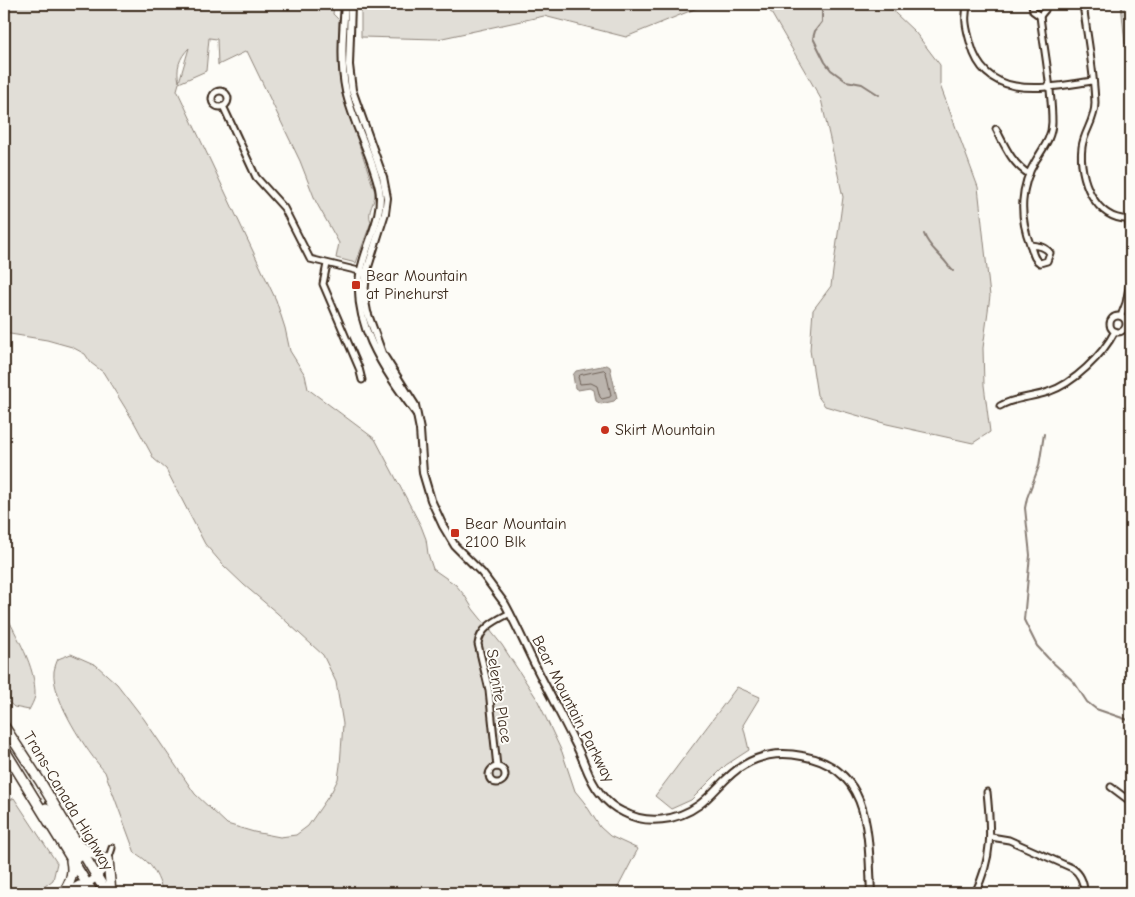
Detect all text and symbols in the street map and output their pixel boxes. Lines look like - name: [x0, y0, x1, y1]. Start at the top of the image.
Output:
- place label: Bear Mountain at Pinehurst: [366, 267, 468, 303]
- marker: Bear Mountain at Pinehurst: [350, 279, 362, 291]
- place label: Skirt Mountain: [615, 421, 715, 439]
- marker: Skirt Mountain: [599, 424, 611, 436]
- place label: Bear Mountain 2100 Blk: [465, 515, 567, 551]
- marker: Bear Mountain 2100 Blk: [449, 527, 461, 539]
- street label: Bear Mountain Parkway: [528, 633, 618, 786]
- street label: Selenite Place: [483, 648, 515, 744]
- street label: Trans-Canada Highway: [19, 728, 117, 874]

